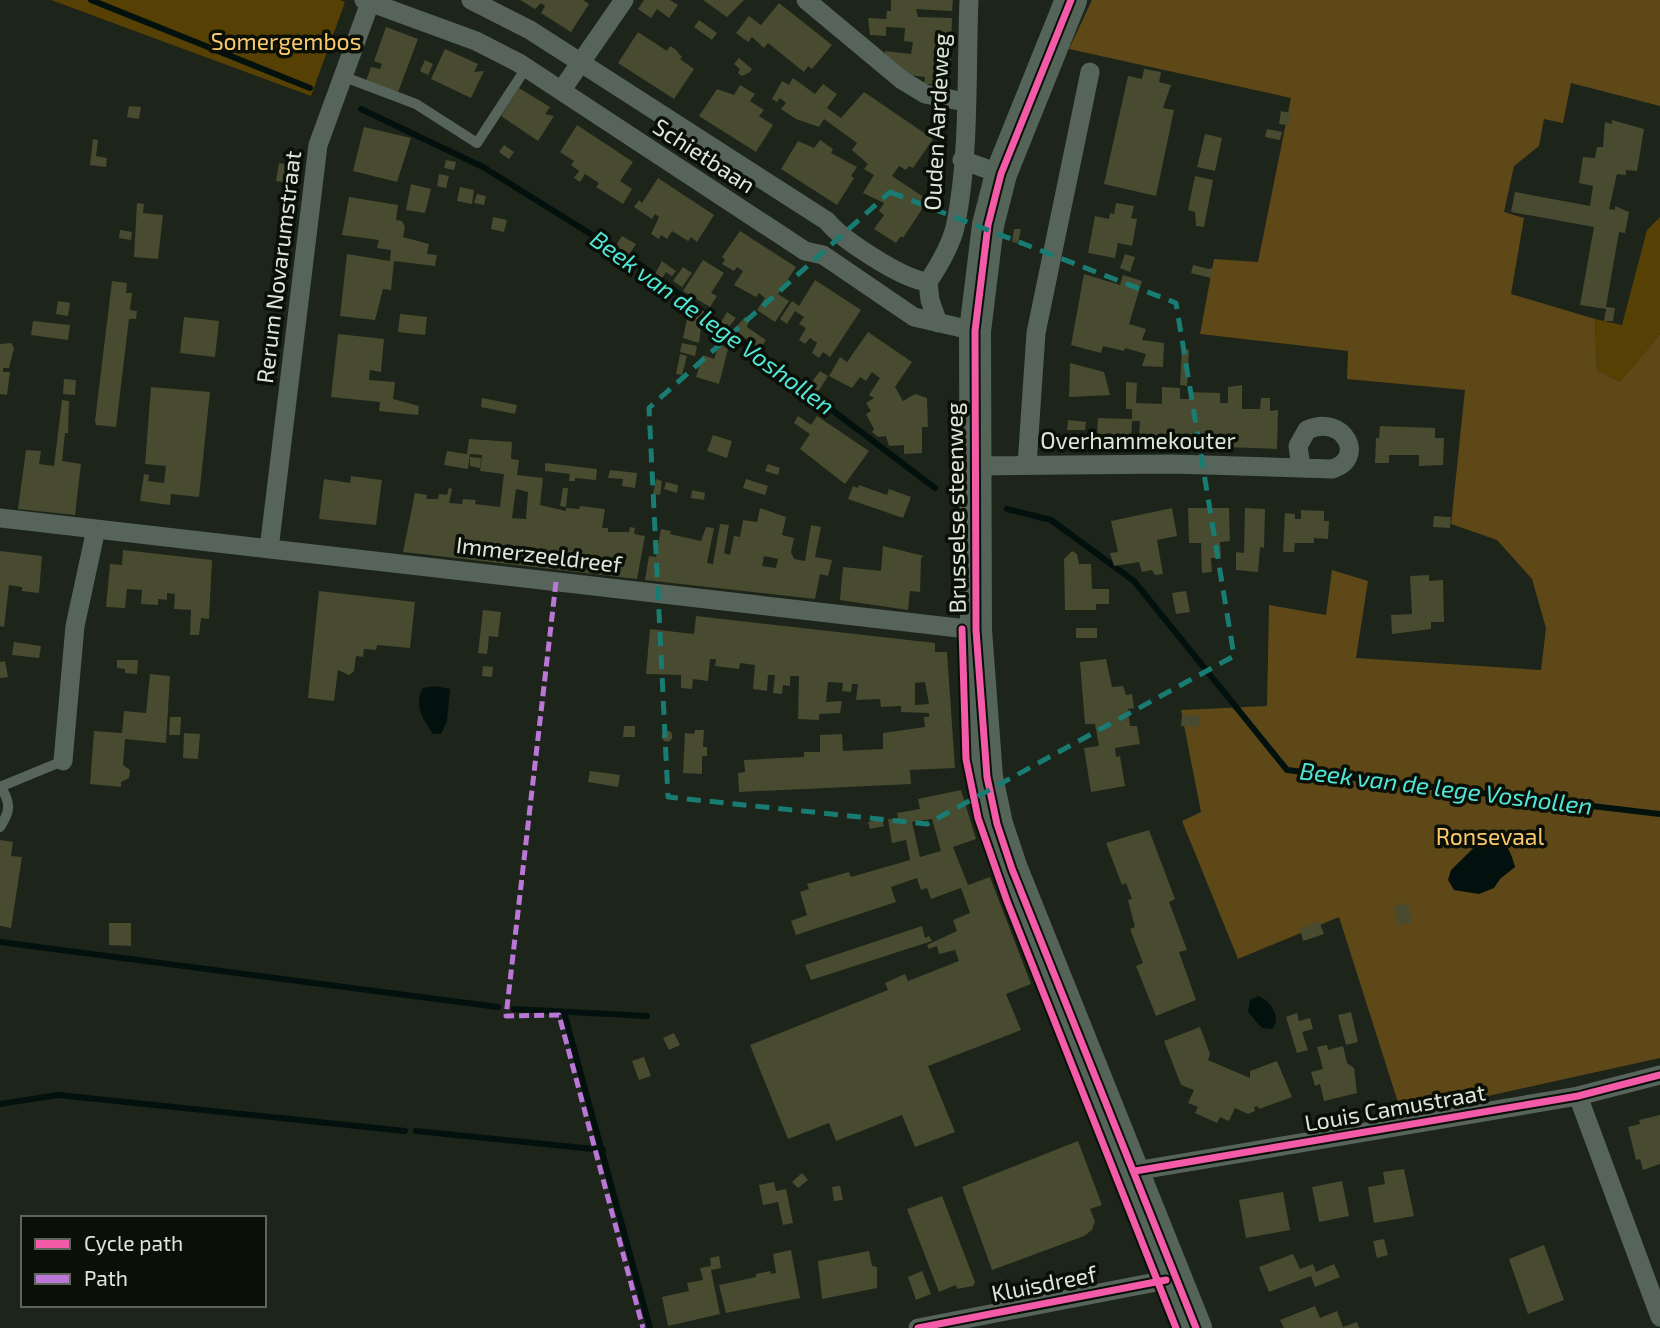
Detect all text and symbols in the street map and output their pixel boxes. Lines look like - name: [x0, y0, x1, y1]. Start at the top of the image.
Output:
- park label: Somergembos: [211, 27, 361, 55]
- street label: Ouden Aardeweg: [917, 32, 955, 211]
- street label: Schietbaan: [648, 112, 761, 199]
- street label: Rerum Novarumstraat: [250, 149, 306, 385]
- water label: Beek van de lege Voshollen: [585, 223, 841, 420]
- street label: Brusselse steenweg: [939, 402, 971, 614]
- street label: Overhammekouter: [1040, 426, 1236, 454]
- street label: Immerzeeldreef: [455, 530, 625, 578]
- water label: Beek van de lege Voshollen: [1298, 755, 1594, 820]
- park label: Ronsevaal: [1436, 822, 1544, 850]
- street label: Louis Camustraat: [1302, 1077, 1488, 1137]
- legend: [21, 1216, 266, 1307]
- text: Cycle path: [84, 1230, 183, 1255]
- street label: Kluisdreef: [989, 1259, 1100, 1307]
- text: Path: [84, 1265, 128, 1290]

